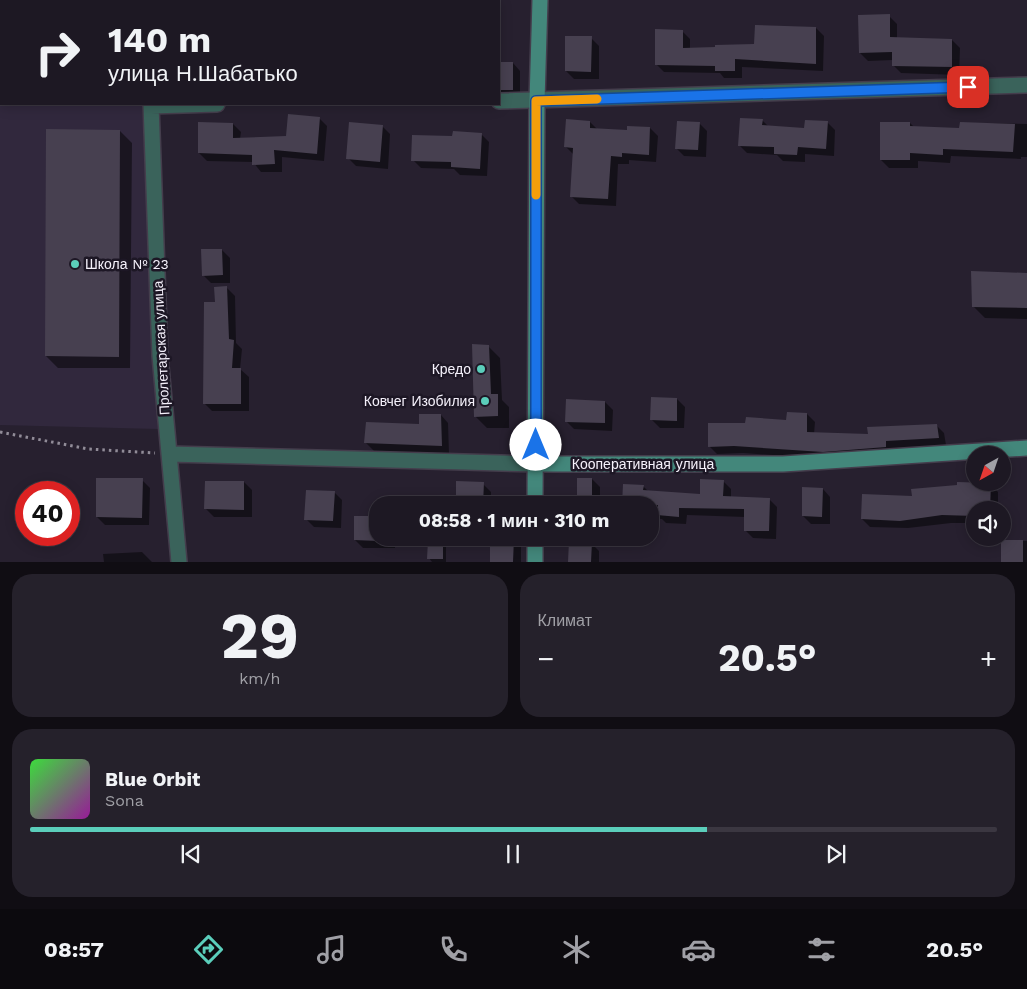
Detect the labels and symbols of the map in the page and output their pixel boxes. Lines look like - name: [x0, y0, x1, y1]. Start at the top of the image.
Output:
- pin: [947, 66, 989, 108]
- place label: Школа № 23: [85, 256, 169, 272]
- marker: Школа № 23: [69, 258, 81, 270]
- street label: Пролетарская улица: [149, 280, 173, 416]
- place label: Кредо: [432, 361, 471, 377]
- marker: Кредо: [475, 363, 487, 375]
- place label: Ковчег Изобилия: [364, 393, 475, 409]
- marker: Ковчег Изобилия: [479, 395, 491, 407]
- position arrow: [509, 418, 561, 470]
- north arrow: [966, 446, 1011, 491]
- street label: Кооперативная улица: [572, 456, 714, 472]
- speed limit sign: 40: [15, 481, 80, 546]

